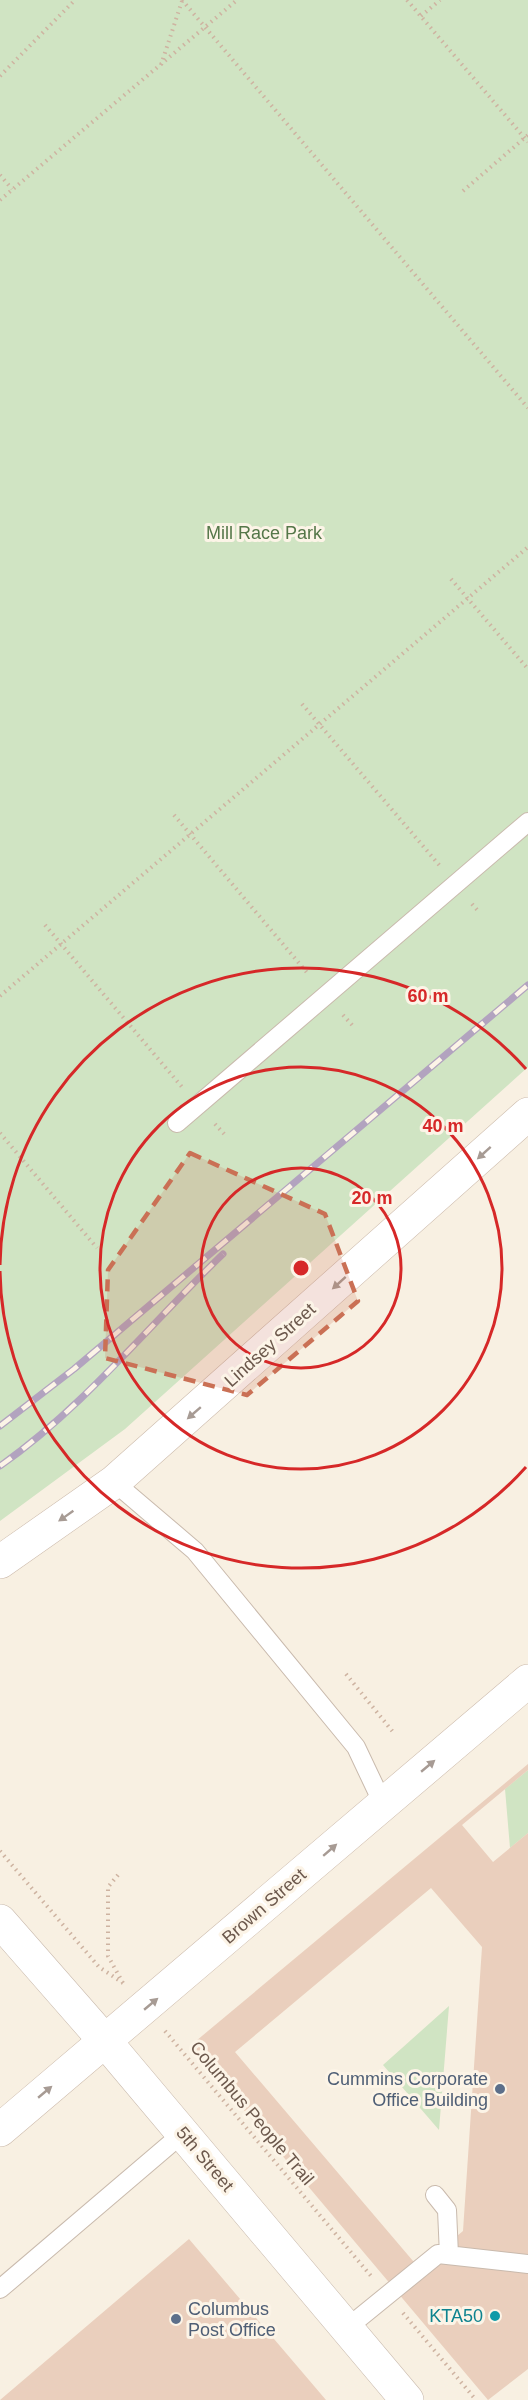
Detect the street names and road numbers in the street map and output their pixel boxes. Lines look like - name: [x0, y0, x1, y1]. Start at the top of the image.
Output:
- street label: Lindsey Street: [221, 1299, 319, 1391]
- street label: Brown Street: [218, 1864, 310, 1948]
- street label: Columbus People Trail: [186, 2037, 318, 2189]
- street label: 5th Street: [172, 2123, 238, 2195]

